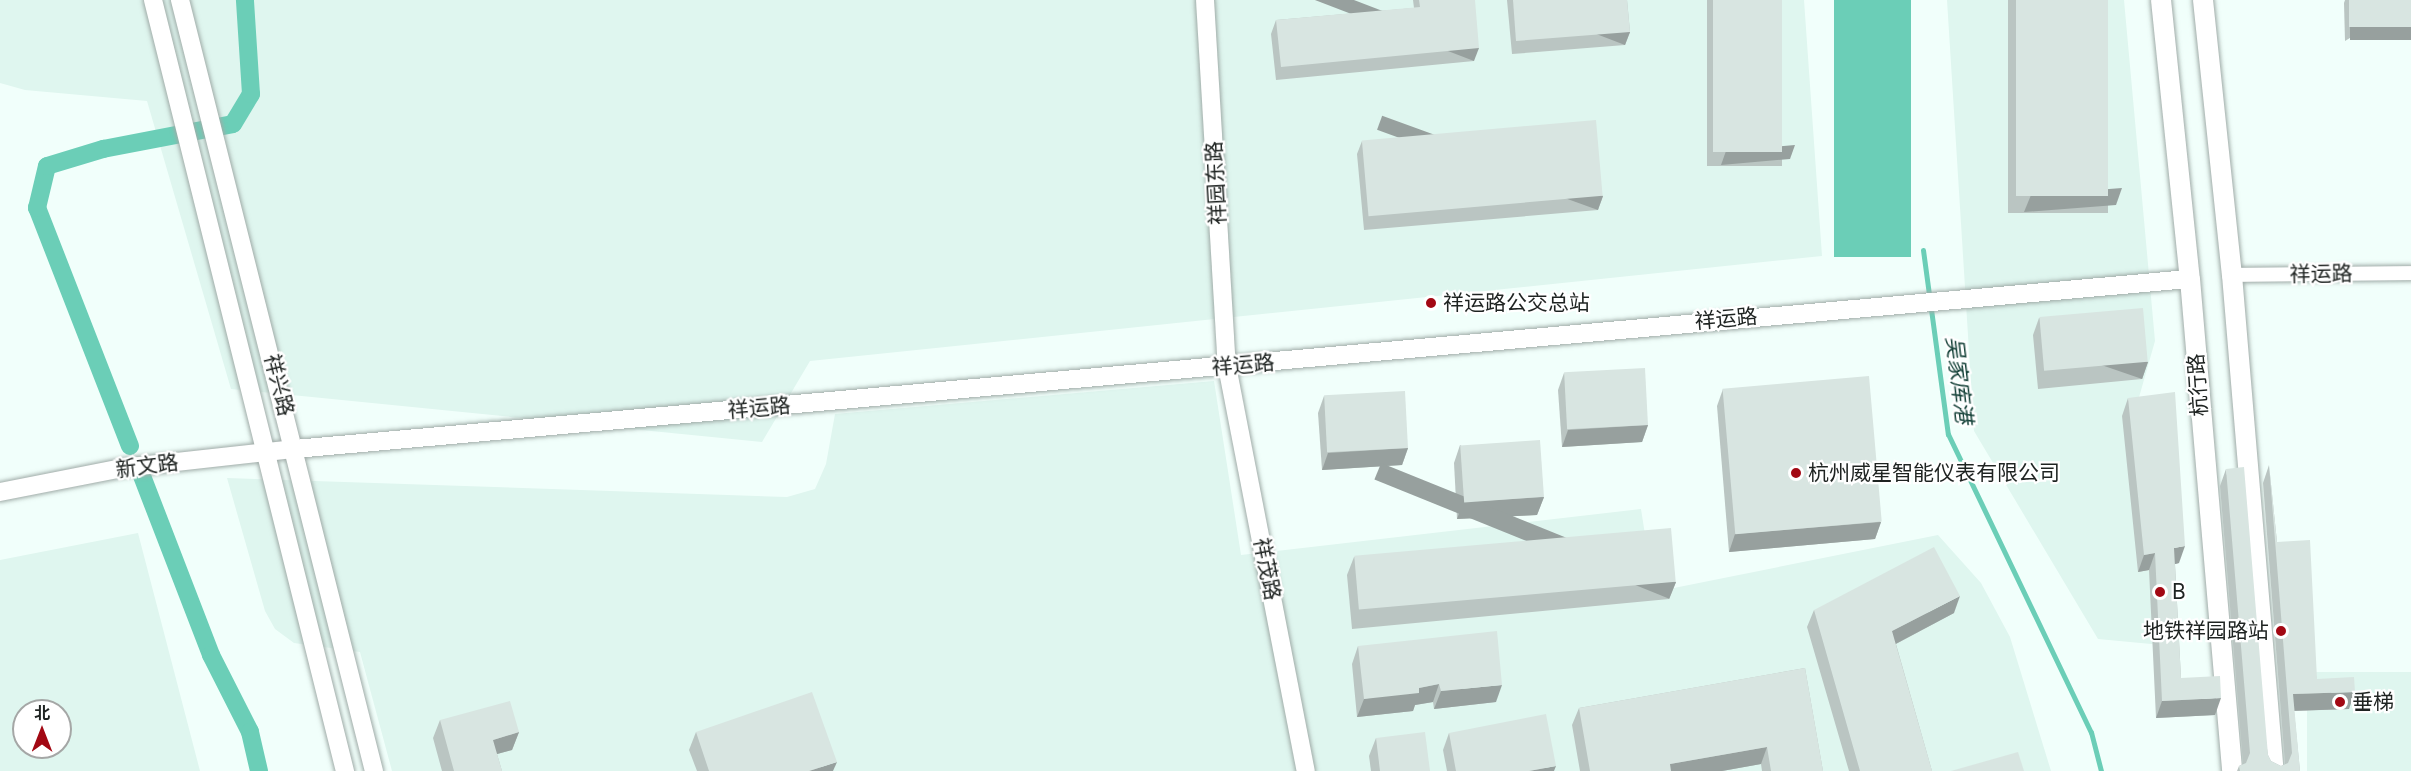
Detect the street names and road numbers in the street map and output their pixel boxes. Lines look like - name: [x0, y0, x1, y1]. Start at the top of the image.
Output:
- street label: 祥园东路: [1201, 140, 1231, 226]
- street label: 祥运路: [2289, 261, 2353, 287]
- street label: 祥运路: [1694, 304, 1758, 334]
- street label: 祥运路: [1211, 350, 1275, 380]
- street label: 祥兴路: [259, 351, 299, 419]
- street label: 杭行路: [2183, 353, 2213, 417]
- street label: 祥运路: [727, 393, 791, 423]
- street label: 新文路: [114, 450, 180, 482]
- street label: 祥茂路: [1249, 536, 1285, 602]

